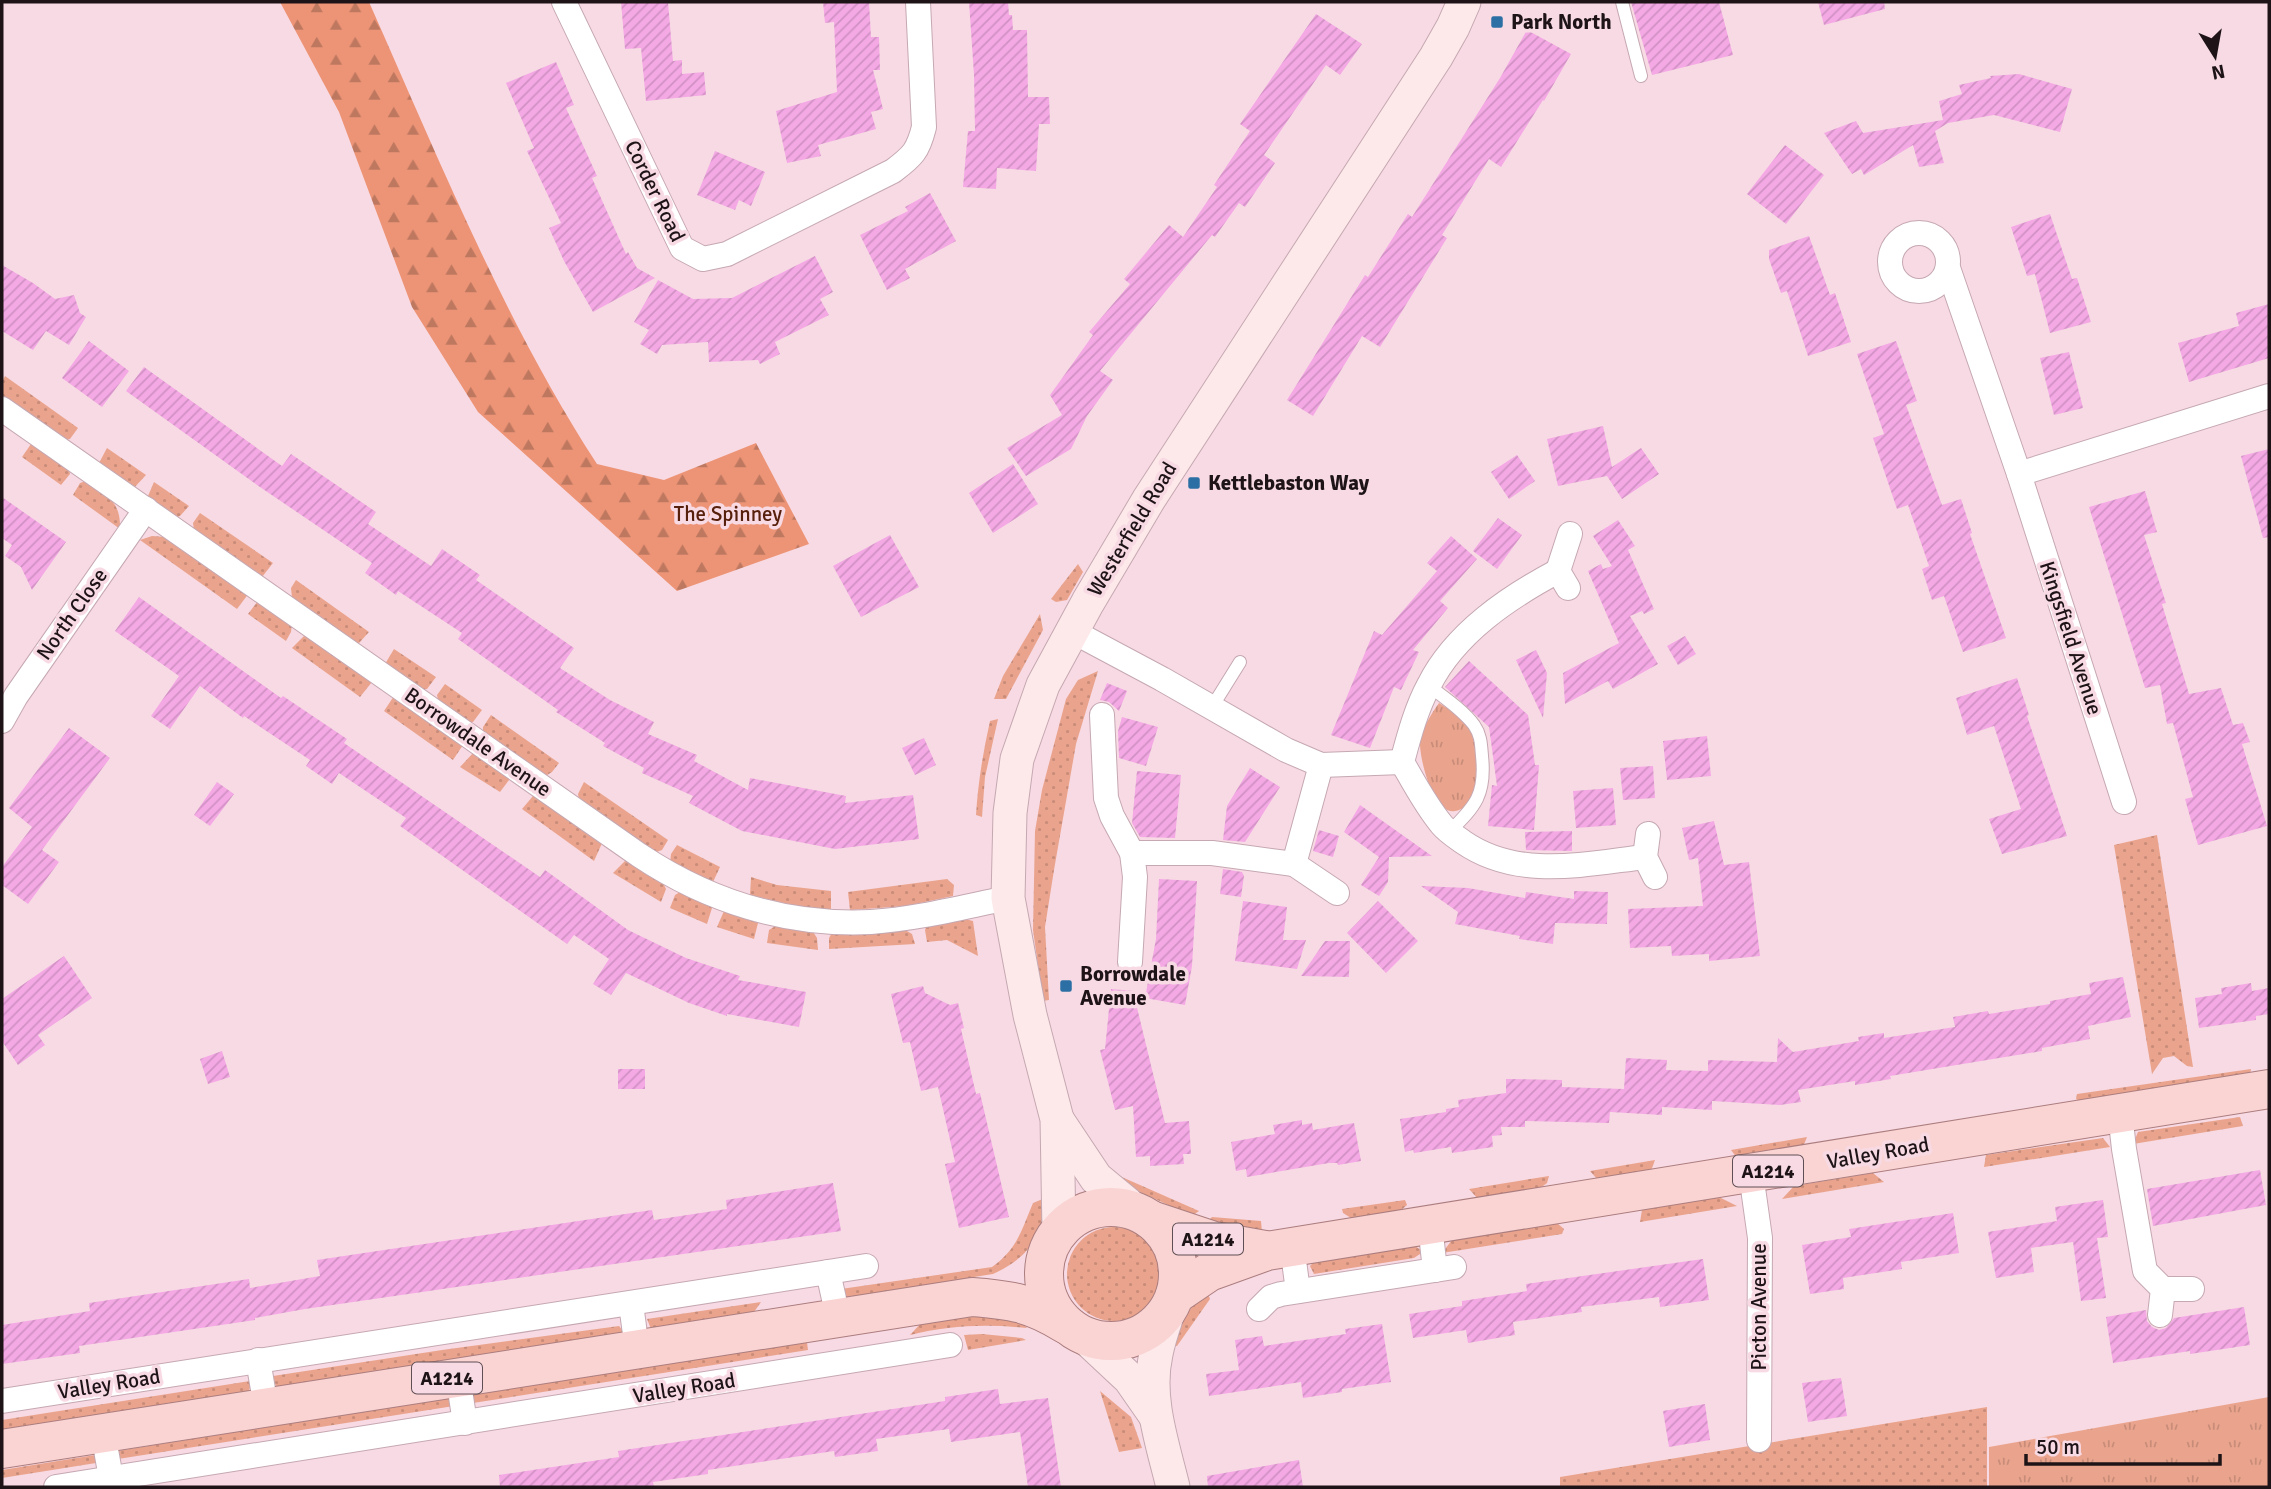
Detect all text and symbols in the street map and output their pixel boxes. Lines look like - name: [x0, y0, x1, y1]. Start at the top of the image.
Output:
- place label: Park North: [1511, 9, 1612, 35]
- marker: Park North: [1489, 14, 1505, 30]
- north arrow: [2180, 21, 2250, 91]
- text: N: [2209, 59, 2227, 85]
- street label: Corder Road: [619, 136, 691, 246]
- street label: Westerfield Road: [1082, 457, 1182, 601]
- place label: Kettlebaston Way: [1208, 470, 1370, 496]
- marker: Kettlebaston Way: [1186, 475, 1202, 491]
- park label: The Spinney: [674, 501, 782, 527]
- street label: Kingsfield Avenue: [2034, 558, 2108, 718]
- street label: North Close: [31, 563, 113, 665]
- street label: Borrowdale Avenue: [400, 682, 556, 802]
- place label: Borrowdale Avenue: [1080, 961, 1186, 1011]
- marker: Borrowdale Avenue: [1058, 978, 1074, 994]
- street label: Valley Road: [1825, 1131, 1931, 1175]
- road number: A1214: [1733, 1156, 1803, 1186]
- road number: A1214: [1173, 1224, 1243, 1254]
- street label: Picton Avenue: [1746, 1243, 1772, 1371]
- road number: A1214: [412, 1362, 482, 1394]
- street label: Valley Road: [56, 1363, 162, 1405]
- street label: Valley Road: [631, 1367, 737, 1409]
- scale bar: [2026, 1422, 2220, 1466]
- text: 50 m: [2036, 1434, 2080, 1460]

